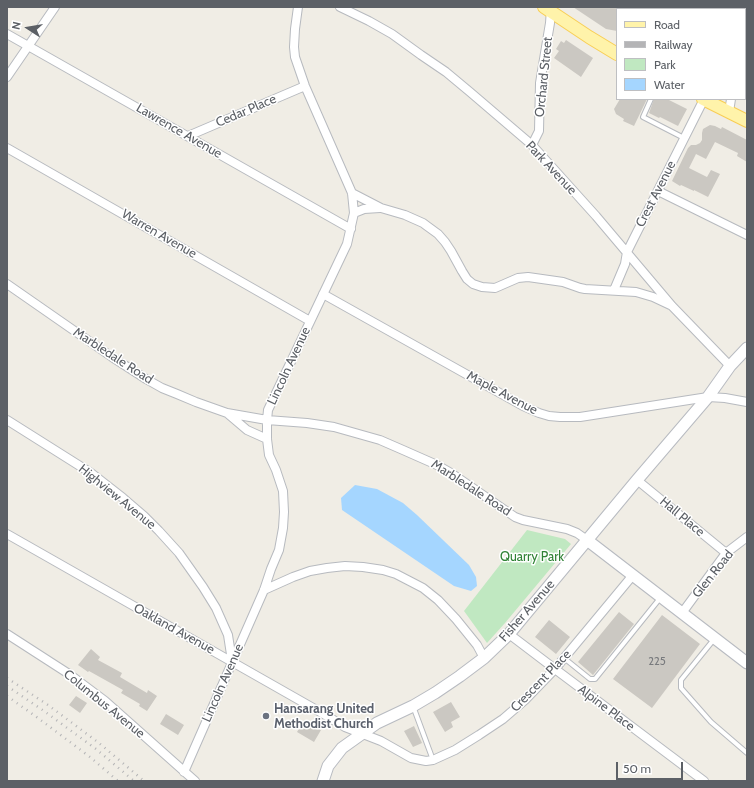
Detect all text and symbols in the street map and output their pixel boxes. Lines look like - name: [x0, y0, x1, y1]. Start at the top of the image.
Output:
- north arrow: [8, 8, 48, 48]
- legend: [616, 8, 746, 100]
- text: Road: [654, 17, 680, 32]
- text: N: [9, 20, 24, 31]
- street label: Orchard Street: [532, 36, 556, 118]
- text: Railway: [654, 37, 692, 52]
- text: Park: [654, 57, 676, 72]
- text: Water: [654, 77, 684, 92]
- street label: Cedar Place: [213, 91, 279, 131]
- street label: Lawrence Avenue: [133, 100, 225, 162]
- street label: Park Avenue: [522, 138, 580, 198]
- street label: Crest Avenue: [633, 158, 679, 230]
- street label: Warren Avenue: [119, 206, 199, 262]
- street label: Marbledale Road: [70, 324, 156, 388]
- street label: Lincoln Avenue: [264, 325, 314, 407]
- street label: Maple Avenue: [464, 368, 540, 418]
- street label: Marbledale Road: [428, 456, 514, 520]
- street label: Highview Avenue: [75, 461, 159, 533]
- street label: Hall Place: [656, 494, 708, 540]
- street label: Glen Road: [689, 547, 737, 601]
- park label: Quarry Park: [500, 549, 564, 565]
- street label: Fisher Avenue: [496, 577, 558, 645]
- street label: Oakland Avenue: [131, 600, 217, 658]
- street label: Lincoln Avenue: [199, 641, 247, 725]
- street label: Crescent Place: [508, 647, 574, 715]
- house number: 225: [648, 655, 666, 669]
- street label: Columbus Avenue: [60, 667, 148, 741]
- street label: Alpine Place: [575, 682, 637, 734]
- place label: Hansarang United Methodist Church: [274, 701, 374, 732]
- marker: Hansarang United Methodist Church: [261, 711, 271, 721]
- scale bar: [618, 754, 685, 780]
- text: 50 m: [623, 761, 651, 776]

